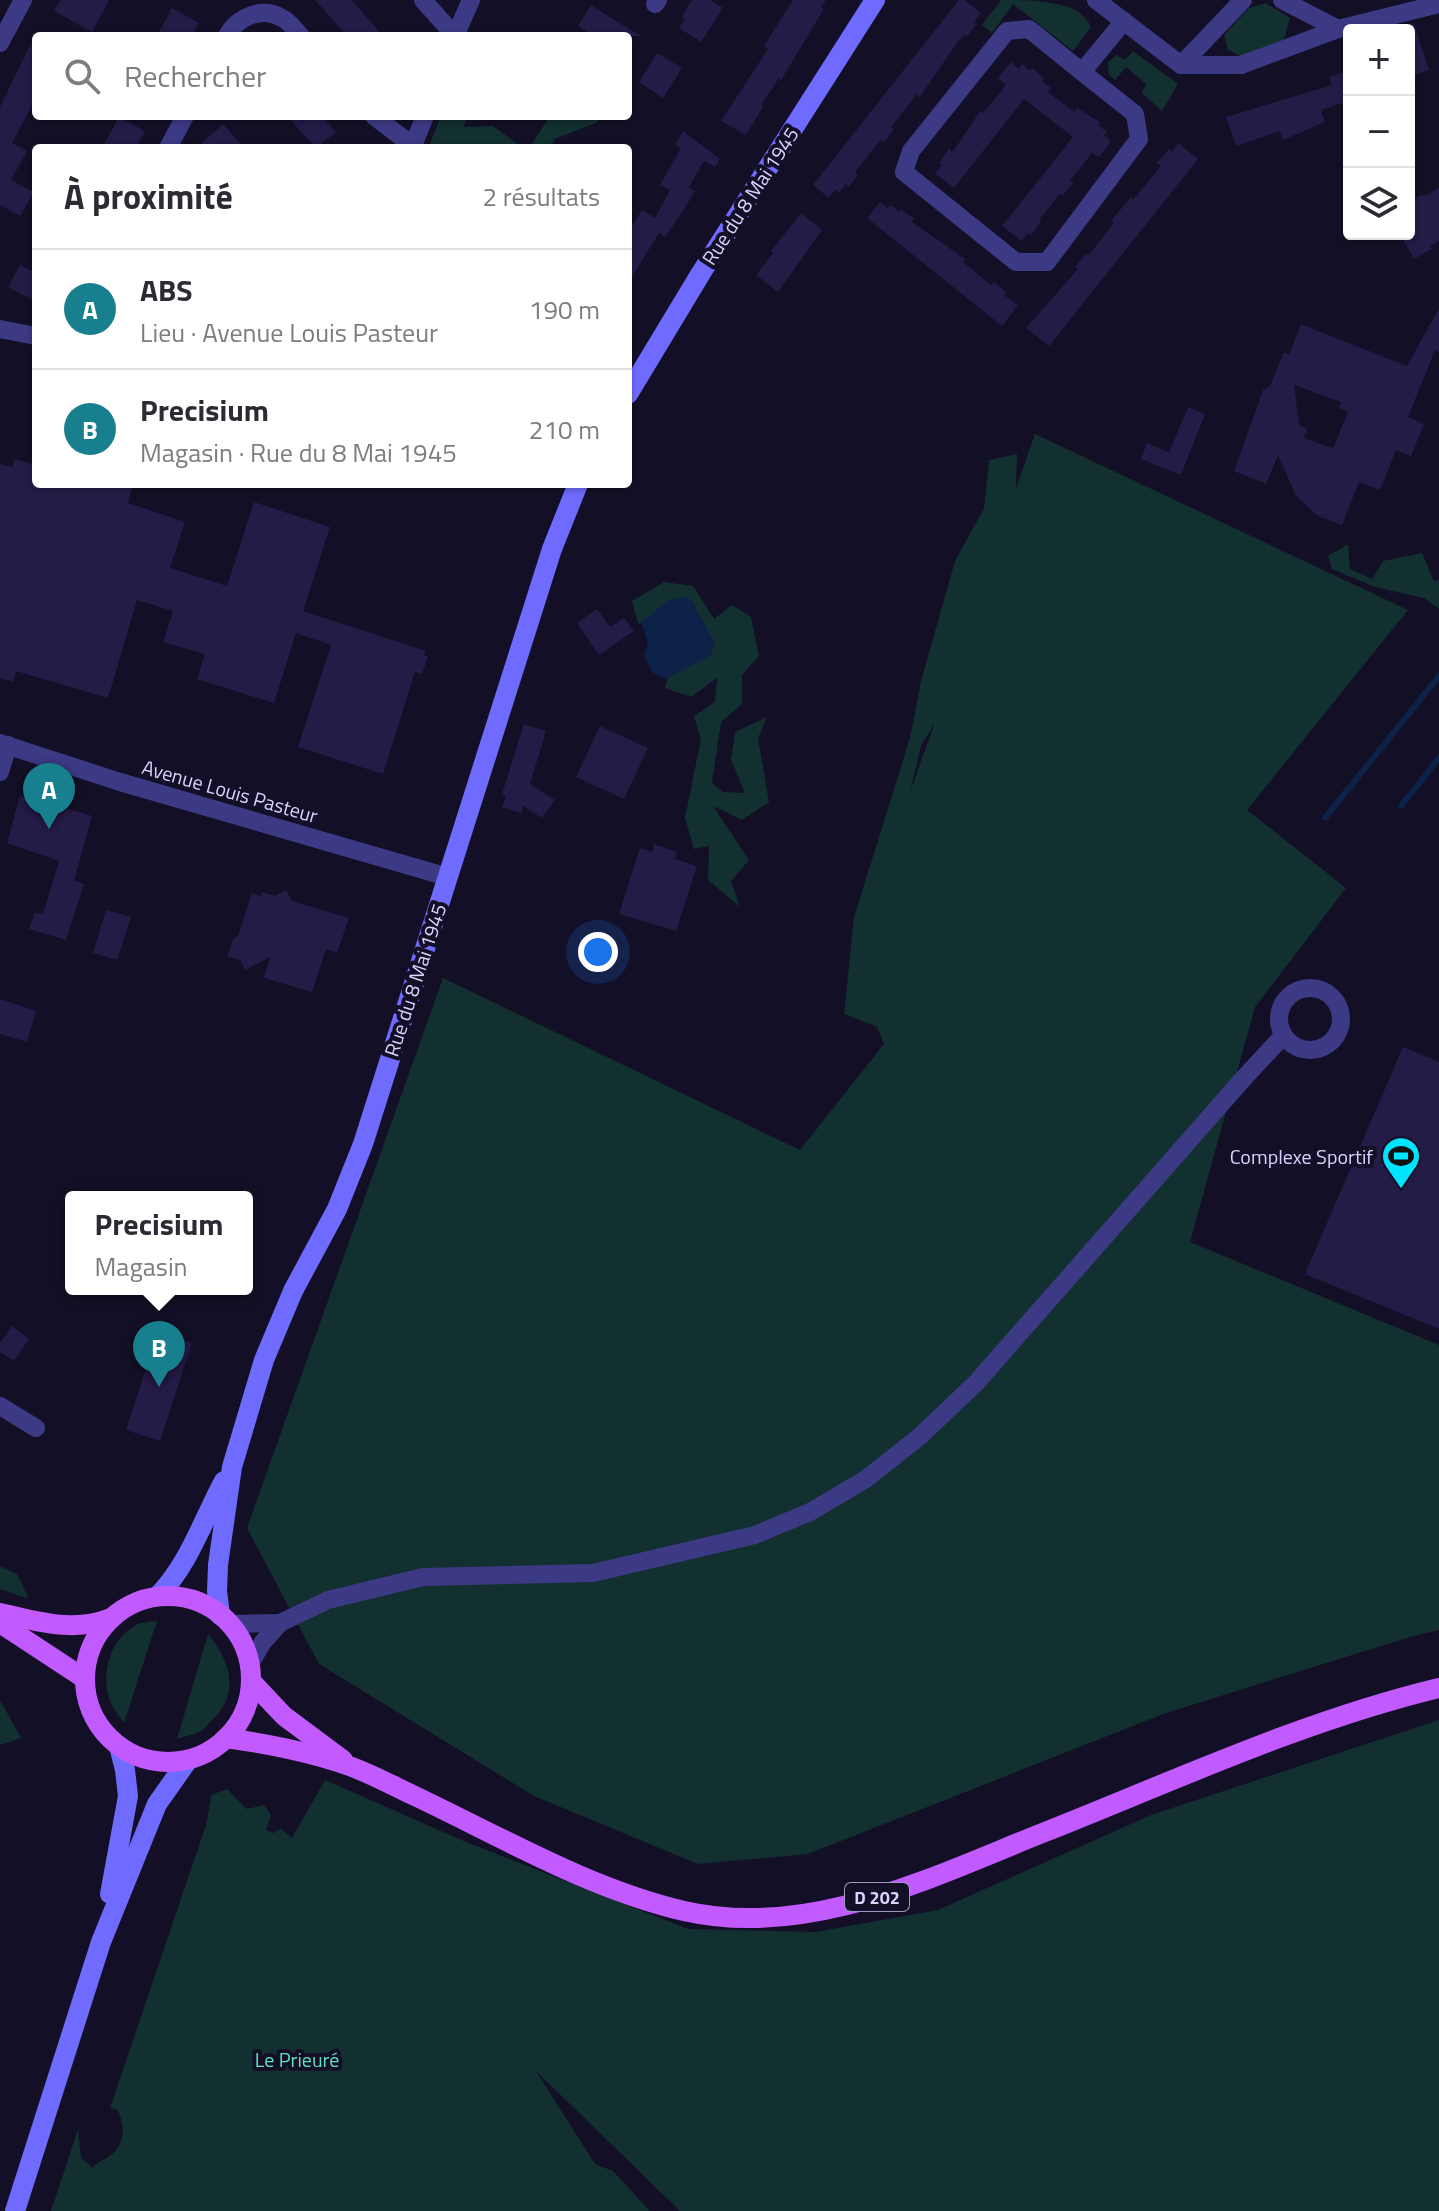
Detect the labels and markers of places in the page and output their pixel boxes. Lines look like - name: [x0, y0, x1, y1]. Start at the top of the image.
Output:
- pin: A: [23, 763, 75, 829]
- sports icon: Complexe Sportif: [1380, 1135, 1422, 1190]
- place label: Complexe Sportif: [1230, 1141, 1373, 1172]
- pin: B: [133, 1321, 185, 1387]

